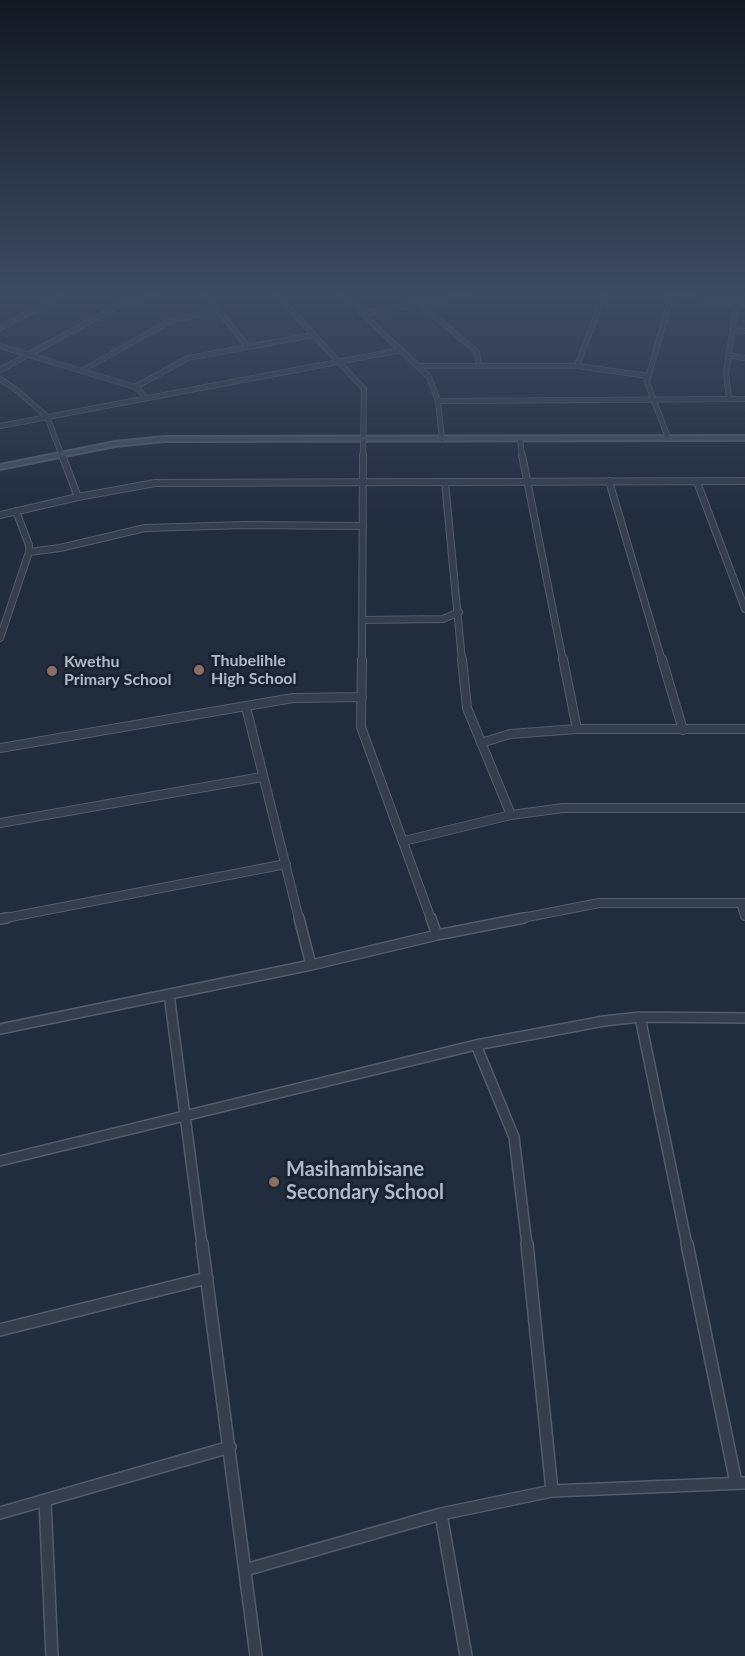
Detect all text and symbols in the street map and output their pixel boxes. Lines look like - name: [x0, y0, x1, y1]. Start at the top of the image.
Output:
- place label: Thubelihle High School: [211, 651, 296, 689]
- place label: Kwethu Primary School: [64, 652, 171, 690]
- marker: Thubelihle High School: [192, 663, 206, 677]
- marker: Kwethu Primary School: [45, 664, 59, 678]
- place label: Masihambisane Secondary School: [286, 1158, 444, 1205]
- marker: Masihambisane Secondary School: [267, 1175, 281, 1189]

